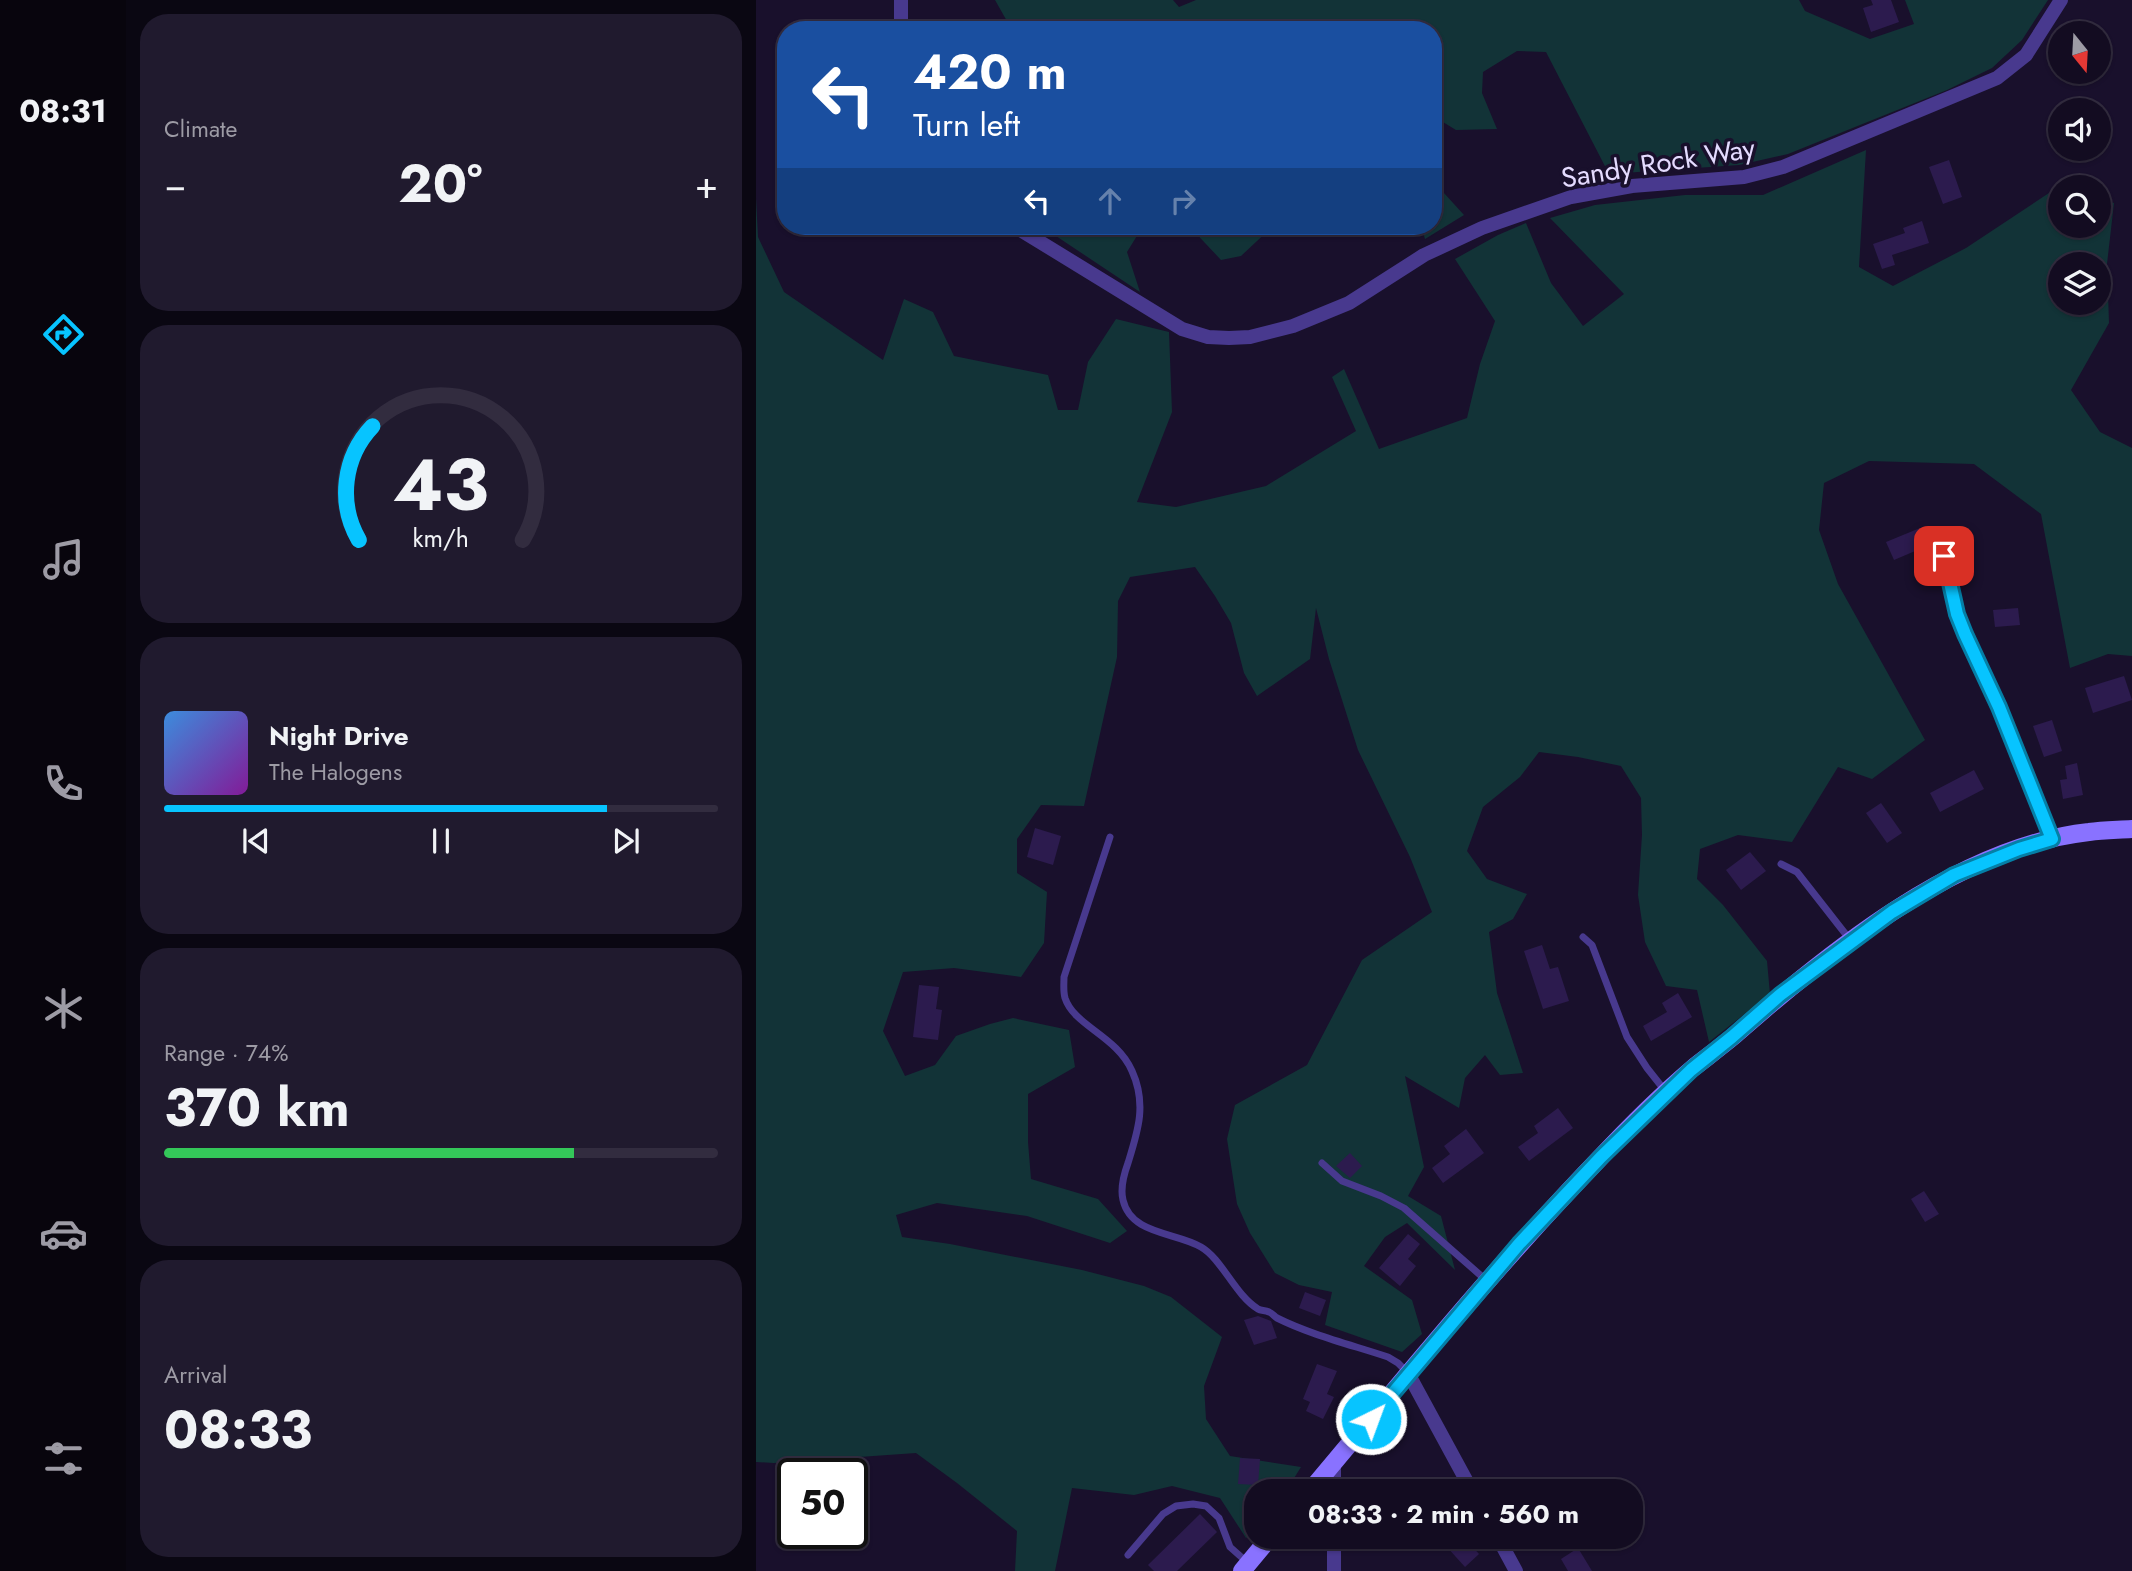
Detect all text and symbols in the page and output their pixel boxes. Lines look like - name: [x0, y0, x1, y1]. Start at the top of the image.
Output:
- north arrow: [2048, 21, 2110, 84]
- map controls: [2048, 21, 2111, 315]
- text: 420 m: [913, 37, 1067, 107]
- icon: left: [798, 49, 889, 140]
- text: 08:31: [19, 88, 107, 134]
- button: sound: [2048, 98, 2111, 161]
- text: Turn left: [913, 102, 1020, 148]
- text: Climate: [164, 112, 237, 146]
- street label: Sandy Rock Way: [1558, 127, 1759, 199]
- text: 20°: [399, 146, 483, 222]
- text: −: [164, 157, 186, 212]
- text: +: [695, 157, 718, 212]
- button: search: [2048, 175, 2111, 238]
- icon: left: [1018, 182, 1056, 220]
- icon: ahead: [1091, 182, 1129, 220]
- icon: right: [1164, 182, 1202, 220]
- button: layers: [2048, 252, 2111, 315]
- icon: directions: [39, 310, 88, 359]
- text: 43: [393, 433, 489, 538]
- text: km/h: [413, 520, 469, 556]
- pin: [1914, 526, 1974, 586]
- icon: music: [39, 535, 88, 584]
- icon: arrive: [1925, 537, 1963, 575]
- text: Night Drive: [269, 717, 409, 755]
- text: The Halogens: [269, 755, 402, 789]
- icon: phone: [39, 759, 88, 808]
- icon: previous: [237, 822, 275, 860]
- icon: pause: [422, 822, 460, 860]
- icon: next: [607, 822, 645, 860]
- icon: climate: [39, 984, 88, 1033]
- text: Range · 74%: [164, 1036, 288, 1070]
- text: 370 km: [164, 1070, 350, 1146]
- icon: car: [39, 1209, 88, 1258]
- text: Arrival: [164, 1358, 227, 1392]
- position arrow: [1334, 1382, 1408, 1456]
- text: 08:33: [164, 1392, 312, 1468]
- icon: filters: [39, 1434, 88, 1483]
- speed limit sign: 50: [777, 1458, 868, 1549]
- text: 08:33 · 2 min · 560 m: [1308, 1495, 1579, 1533]

